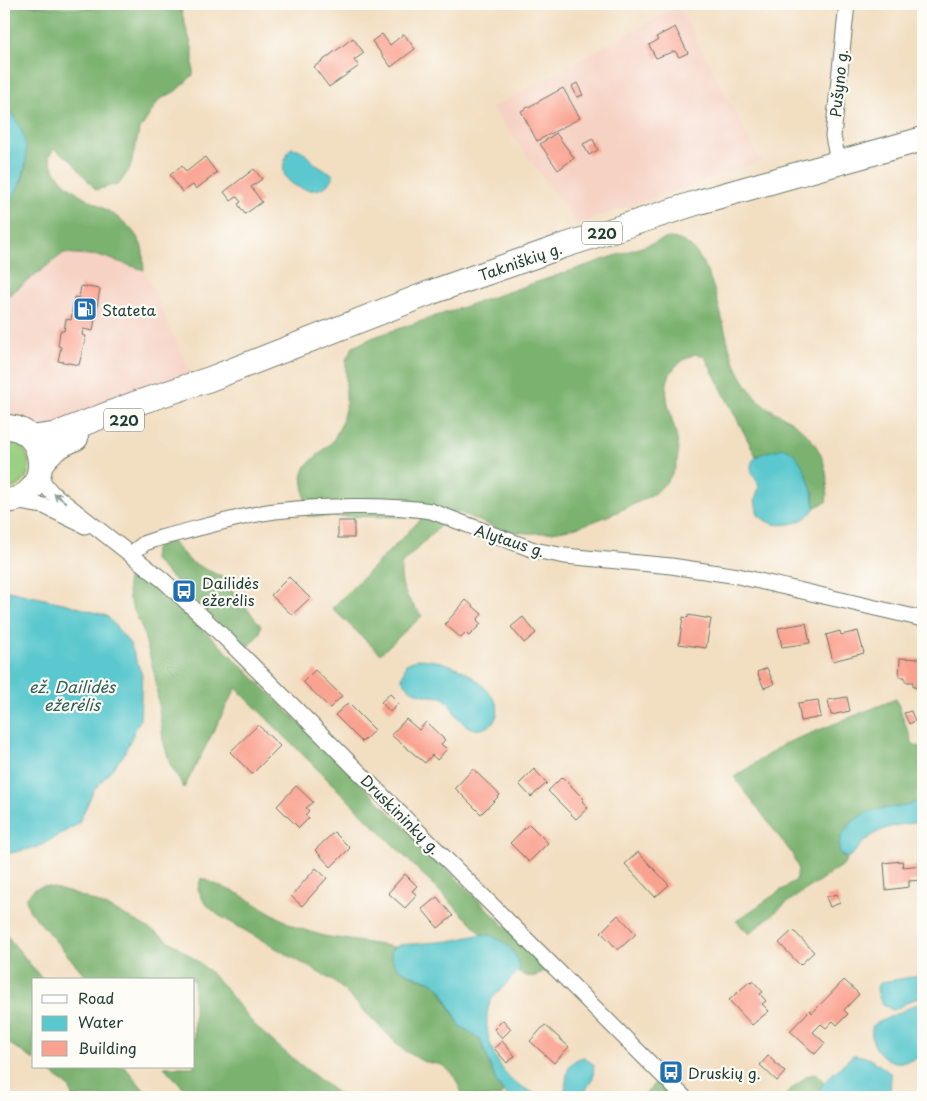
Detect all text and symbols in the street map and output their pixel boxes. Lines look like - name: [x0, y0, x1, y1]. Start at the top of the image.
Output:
- street label: Pušyno g.: [823, 48, 853, 118]
- road number: 220: [582, 222, 622, 244]
- street label: Takniškių g.: [475, 236, 565, 286]
- fuel station icon: Stateta: [72, 296, 98, 322]
- place label: Stateta: [102, 298, 157, 321]
- road number: 220: [104, 408, 144, 432]
- one-way arrow: [54, 493, 67, 504]
- street label: Alytaus g.: [472, 518, 548, 562]
- place label: Dailidės ežerėlis: [202, 571, 259, 611]
- bus stop icon: Dailidės ežerėlis: [171, 578, 197, 604]
- water label: ež. Dailidės ežerėlis: [29, 674, 117, 716]
- street label: Druskininkų g.: [356, 769, 446, 859]
- legend: [32, 978, 195, 1068]
- text: Road: [78, 986, 114, 1009]
- text: Water: [78, 1010, 123, 1033]
- text: Building: [78, 1036, 137, 1059]
- bus stop icon: Druskių g.: [658, 1059, 684, 1085]
- place label: Druskių g.: [688, 1061, 761, 1084]

